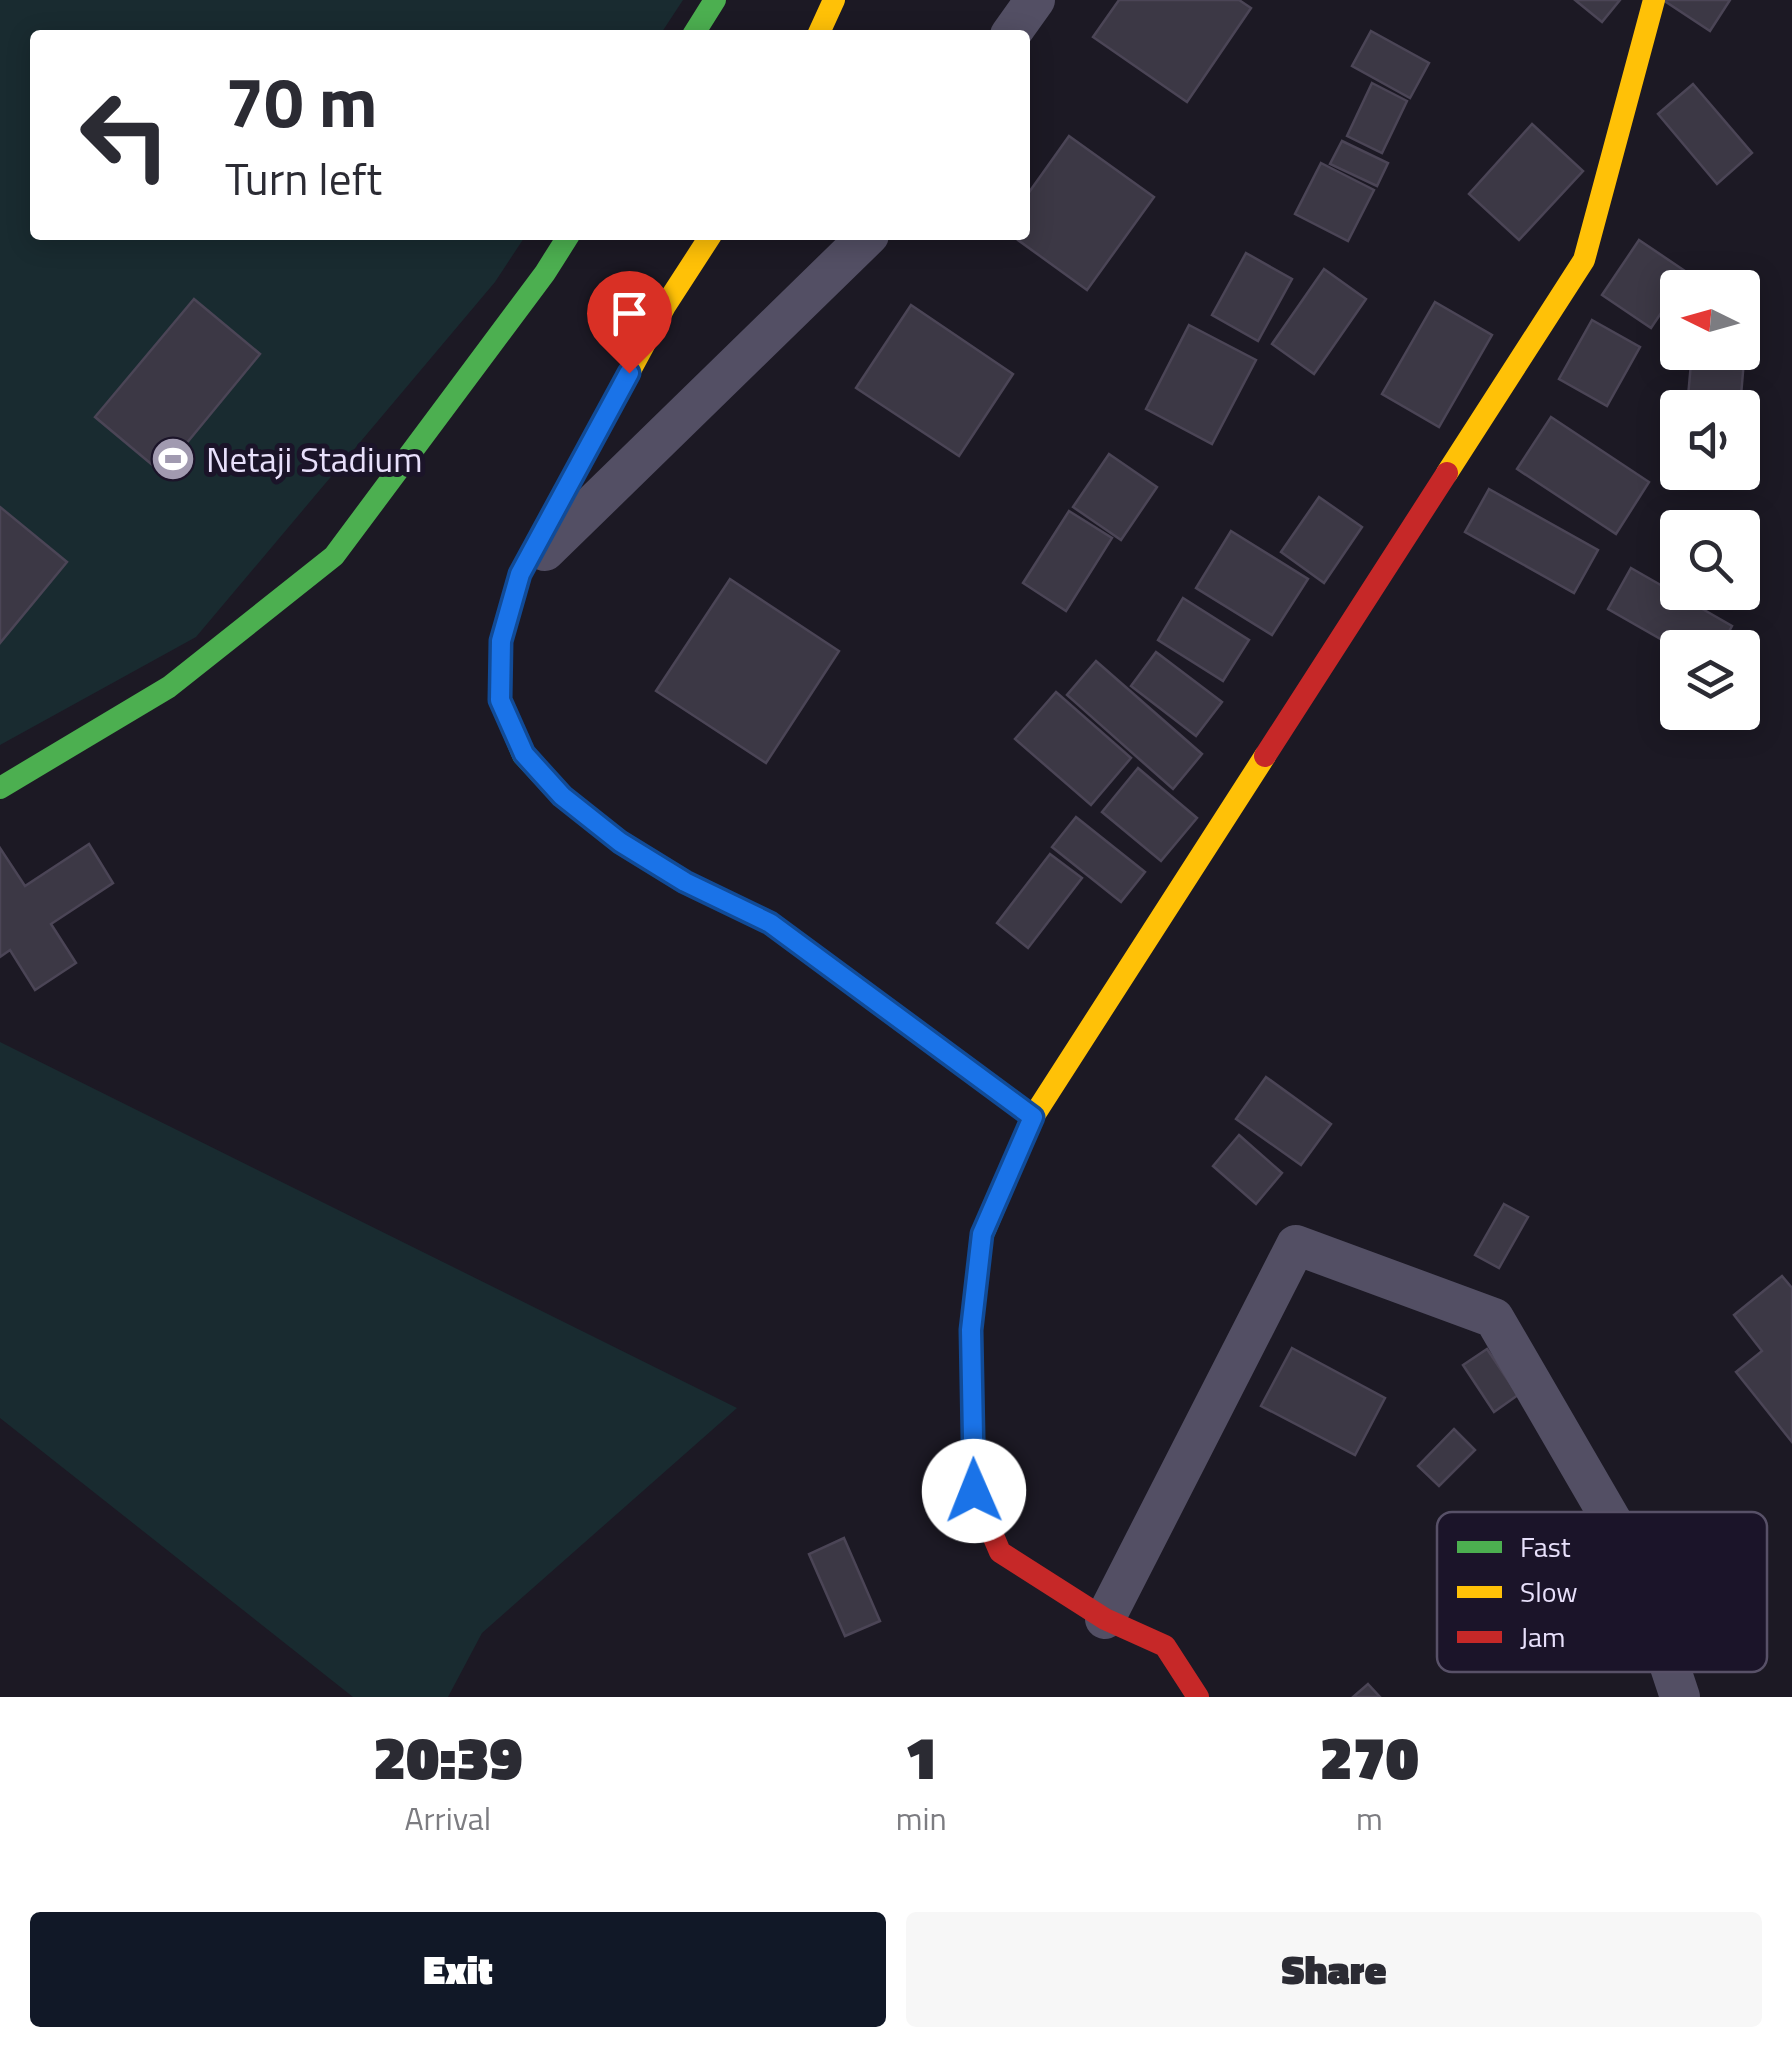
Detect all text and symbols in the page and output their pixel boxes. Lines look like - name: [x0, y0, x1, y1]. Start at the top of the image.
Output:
- text: 70 m: [225, 48, 378, 154]
- icon: left: [60, 70, 190, 200]
- text: Turn left: [225, 144, 382, 212]
- north arrow: [1660, 270, 1760, 370]
- map controls: [1660, 270, 1760, 730]
- pin: [587, 271, 672, 374]
- icon: arrive: [602, 286, 657, 341]
- button: sound: [1660, 390, 1760, 490]
- place label: Netaji Stadium: [206, 432, 422, 486]
- sports icon: Netaji Stadium: [150, 436, 196, 482]
- button: search: [1660, 510, 1760, 610]
- button: layers: [1660, 630, 1760, 730]
- position arrow: [922, 1439, 1026, 1543]
- legend: [1437, 1512, 1767, 1672]
- text: Fast: [1520, 1525, 1571, 1568]
- text: Slow: [1520, 1570, 1578, 1613]
- text: Jam: [1520, 1615, 1566, 1658]
- text: 20:39: [373, 1711, 522, 1802]
- text: 1: [905, 1711, 938, 1802]
- text: 270: [1320, 1711, 1419, 1802]
- text: Arrival: [404, 1794, 491, 1842]
- text: min: [896, 1794, 947, 1842]
- text: m: [1356, 1794, 1383, 1842]
- button: Exit: [30, 1912, 886, 2027]
- button: Share: [906, 1912, 1762, 2027]

